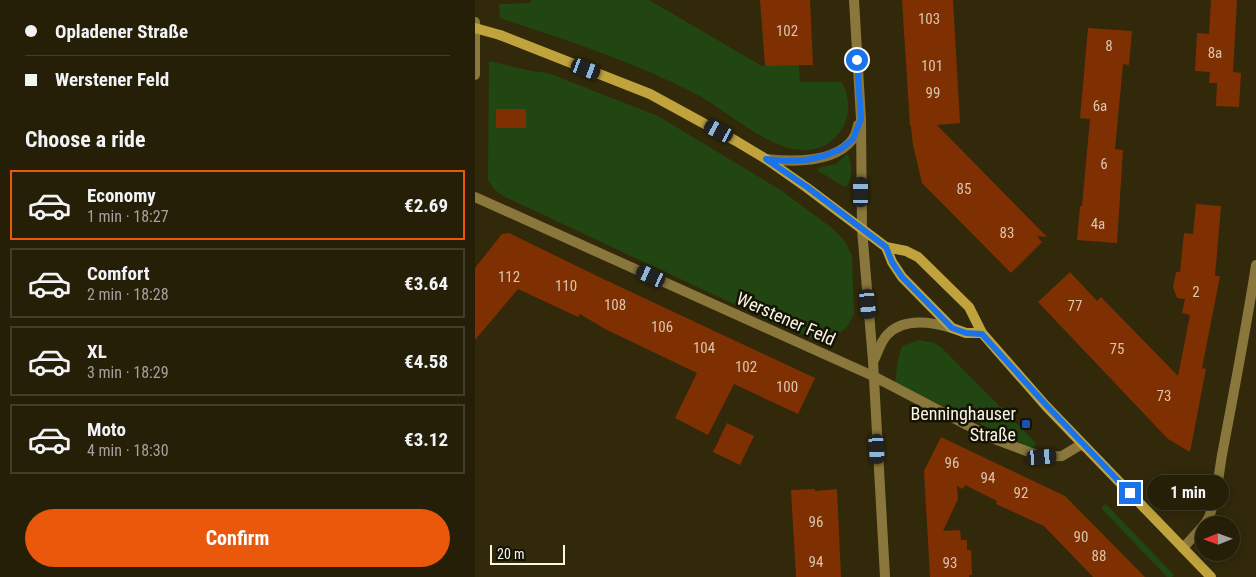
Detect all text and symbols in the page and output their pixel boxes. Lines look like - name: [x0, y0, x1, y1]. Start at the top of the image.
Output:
- house number: 103: [918, 10, 940, 28]
- text: Opladener Straße: [55, 20, 188, 43]
- house number: 102: [776, 22, 798, 40]
- house number: 8: [1105, 37, 1113, 55]
- house number: 8a: [1208, 44, 1222, 62]
- route start: [846, 49, 868, 71]
- car: [569, 57, 602, 81]
- house number: 101: [921, 57, 943, 75]
- text: Werstener Feld: [55, 68, 169, 91]
- house number: 99: [926, 84, 940, 102]
- house number: 6a: [1093, 97, 1107, 115]
- car: [702, 117, 735, 145]
- text: Choose a ride: [25, 127, 146, 152]
- house number: 6: [1100, 155, 1108, 173]
- car: [853, 177, 868, 207]
- house number: 85: [957, 180, 971, 198]
- icon: car: [27, 183, 72, 228]
- text: Economy: [87, 184, 156, 207]
- text: €2.69: [404, 194, 448, 217]
- text: 1 min · 18:27: [87, 207, 169, 226]
- house number: 4a: [1091, 215, 1105, 233]
- house number: 83: [1000, 224, 1014, 242]
- icon: car: [27, 261, 72, 306]
- text: Comfort: [87, 262, 150, 285]
- car: [634, 263, 667, 289]
- house number: 112: [498, 268, 520, 286]
- text: €3.64: [404, 272, 448, 295]
- house number: 110: [555, 277, 577, 295]
- house number: 2: [1192, 283, 1200, 301]
- text: 2 min · 18:28: [87, 285, 169, 304]
- street label: Werstener Feld: [733, 287, 839, 350]
- car: [859, 288, 876, 320]
- house number: 108: [604, 296, 626, 314]
- house number: 77: [1068, 297, 1082, 315]
- house number: 106: [651, 318, 673, 336]
- icon: car: [27, 339, 72, 384]
- house number: 104: [693, 339, 715, 357]
- text: XL: [87, 340, 107, 363]
- house number: 75: [1110, 340, 1124, 358]
- text: €4.58: [404, 350, 448, 373]
- house number: 102: [735, 358, 757, 376]
- text: 3 min · 18:29: [87, 363, 169, 382]
- house number: 100: [776, 378, 798, 396]
- house number: 73: [1157, 387, 1171, 405]
- place label: Benninghauser Straße: [910, 403, 1017, 445]
- icon: car: [27, 417, 72, 462]
- text: Moto: [87, 418, 126, 441]
- marker: Benninghauser Straße: [1020, 418, 1032, 430]
- text: €3.12: [404, 428, 448, 451]
- car: [868, 434, 885, 464]
- text: 4 min · 18:30: [87, 441, 169, 460]
- car: [1026, 448, 1057, 466]
- house number: 96: [945, 454, 959, 472]
- house number: 94: [981, 469, 995, 487]
- callout: 1 min: [1147, 476, 1230, 510]
- route end: [1119, 482, 1141, 504]
- text: 1 min: [1170, 483, 1206, 502]
- house number: 92: [1014, 484, 1028, 502]
- button: Confirm: [25, 509, 450, 567]
- house number: 96: [809, 513, 823, 531]
- north arrow: [1195, 516, 1240, 561]
- map controls: [1195, 516, 1240, 561]
- house number: 90: [1074, 528, 1088, 546]
- scale bar: [490, 542, 565, 565]
- text: 20 m: [497, 546, 525, 562]
- house number: 88: [1092, 547, 1106, 565]
- house number: 94: [809, 553, 823, 571]
- house number: 93: [943, 554, 957, 572]

